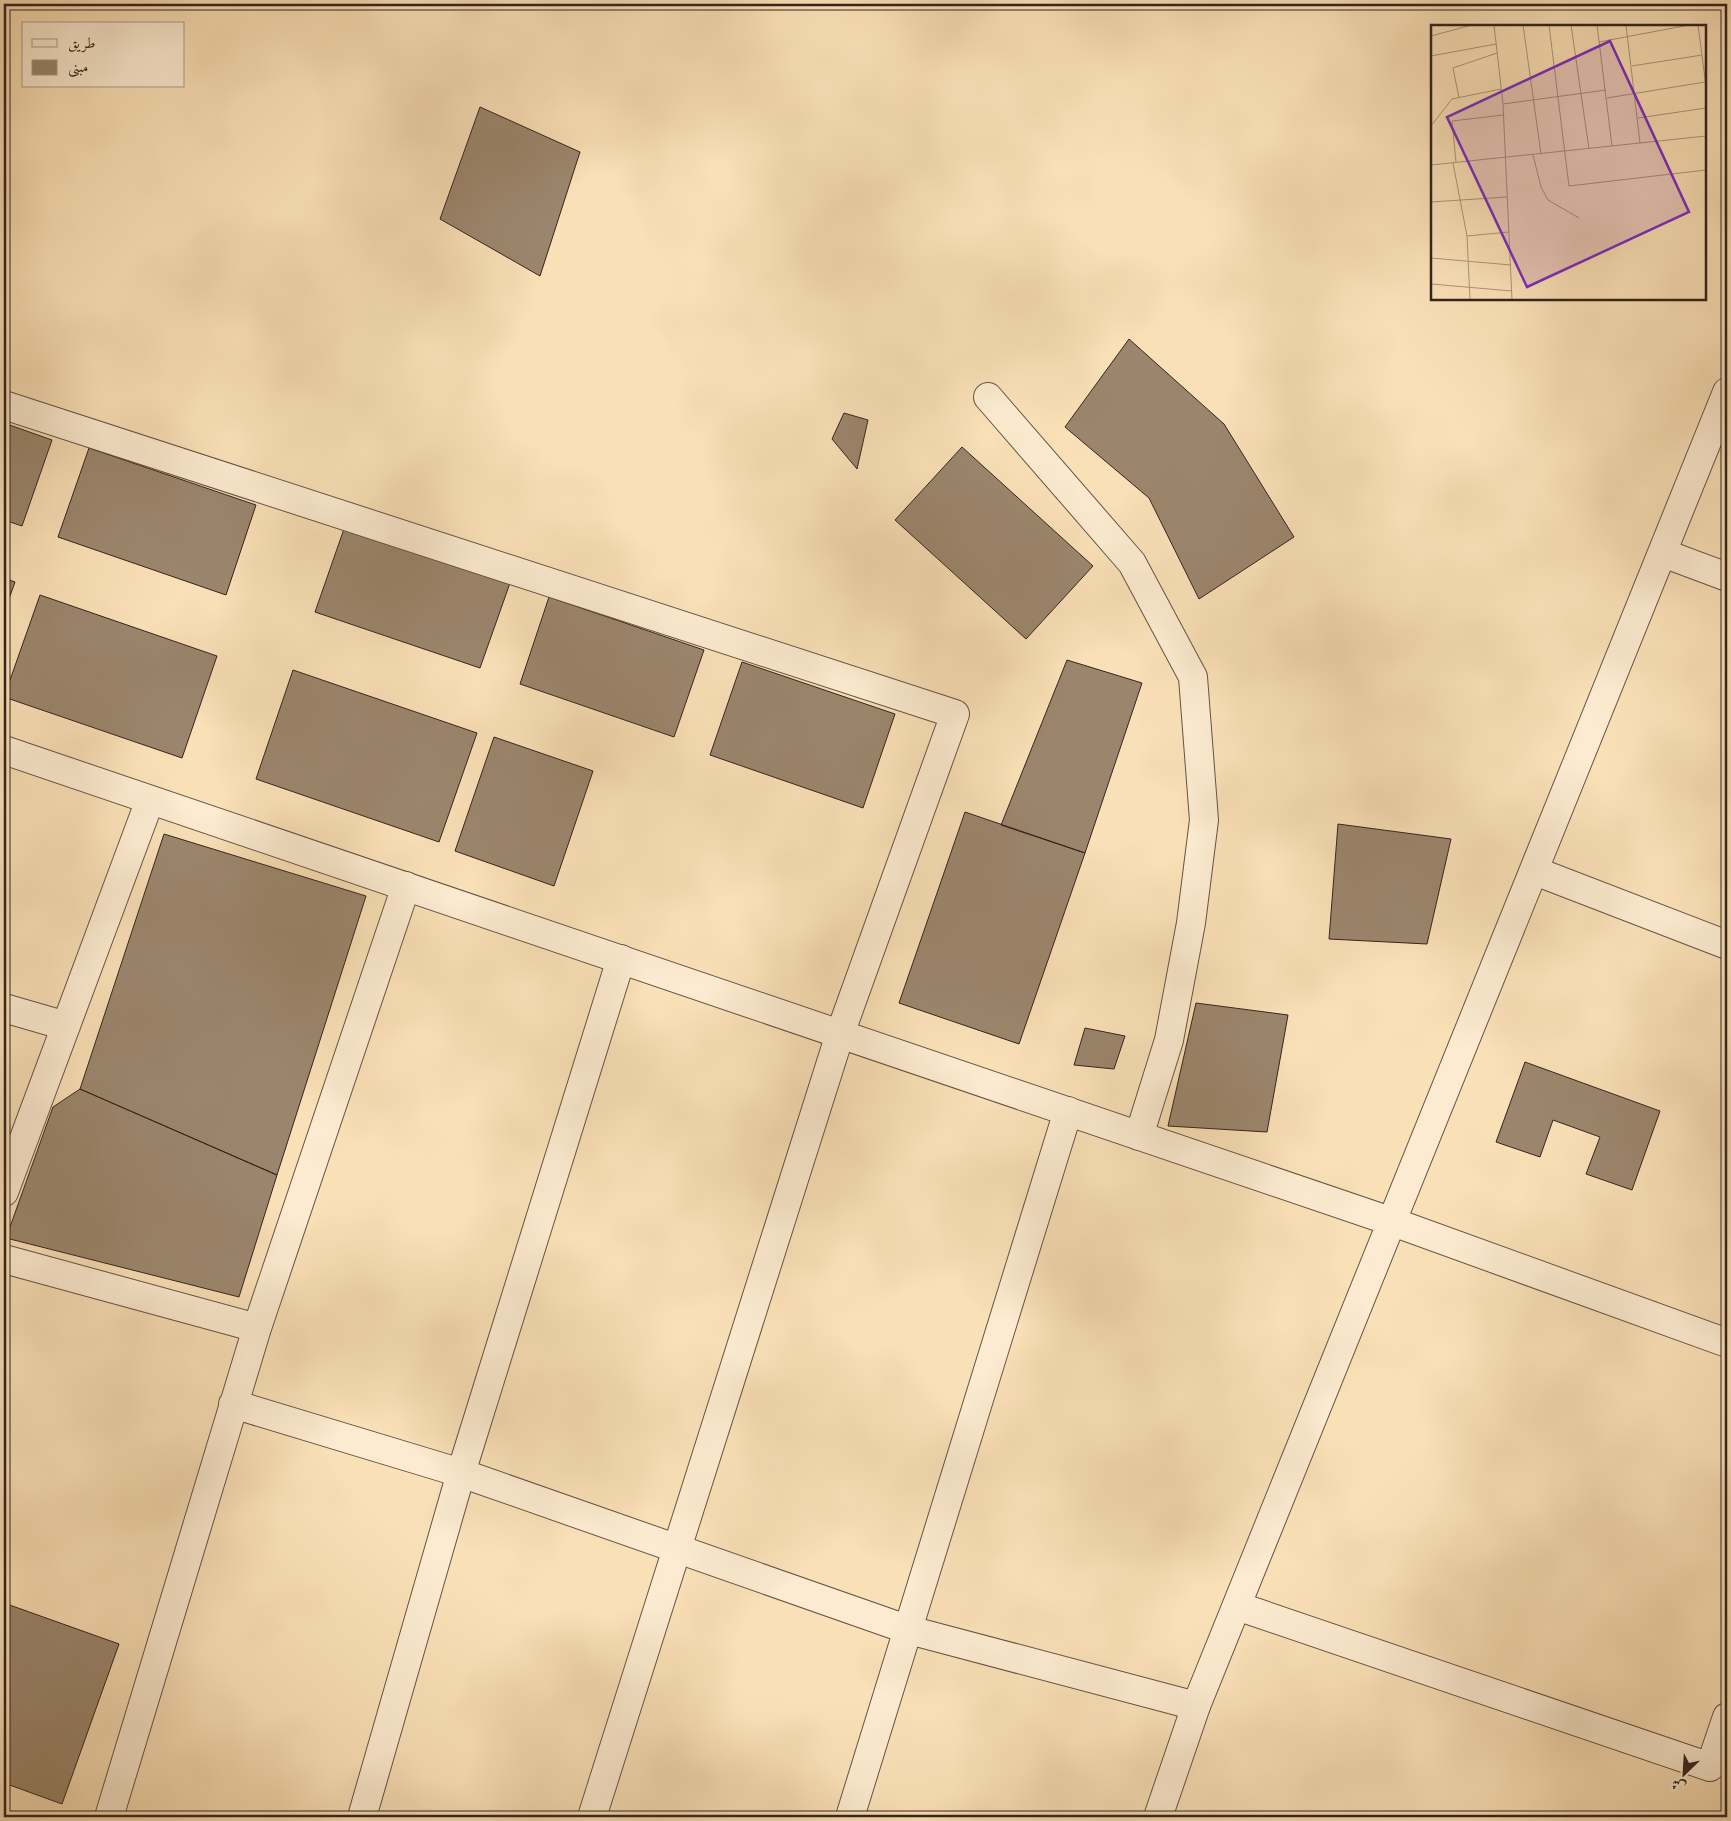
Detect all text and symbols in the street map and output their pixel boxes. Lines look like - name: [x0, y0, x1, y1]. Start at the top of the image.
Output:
- legend: [22, 22, 185, 88]
- inset map: [1431, 25, 1706, 300]
- text: طريق: [68, 34, 95, 55]
- text: مبنى: [68, 58, 88, 79]
- north arrow: [1658, 1748, 1708, 1798]
- text: ش: [1669, 1773, 1689, 1796]

